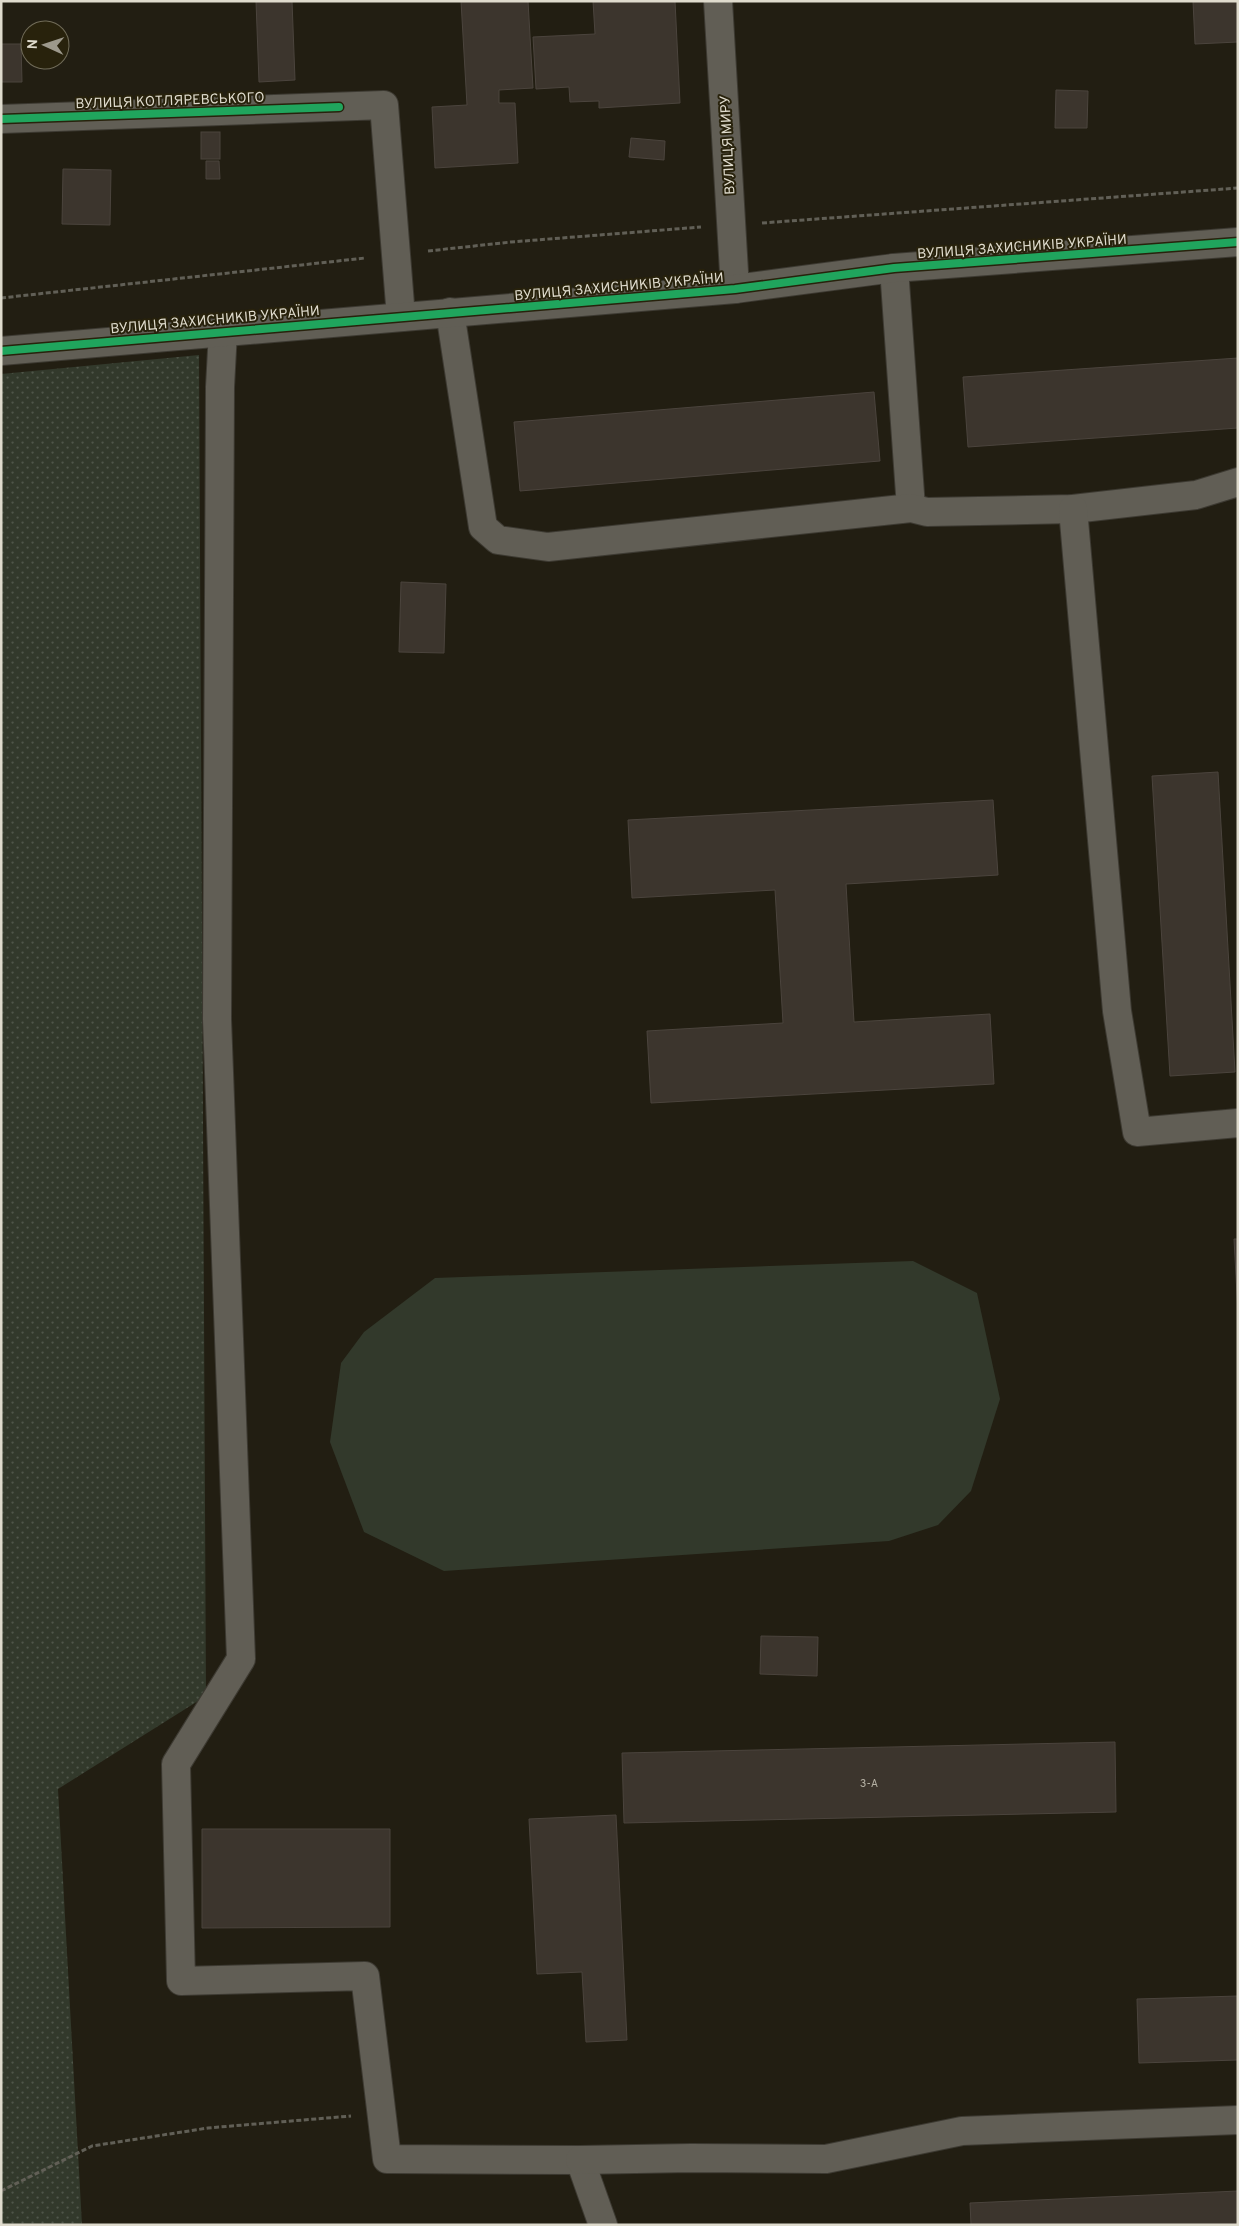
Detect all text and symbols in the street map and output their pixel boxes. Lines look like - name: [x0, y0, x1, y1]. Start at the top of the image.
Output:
- north arrow: [20, 20, 70, 70]
- text: N: [25, 39, 42, 50]
- street label: ВУЛИЦЯ КОТЛЯРЕВСЬКОГО: [75, 90, 265, 113]
- street label: ВУЛИЦЯ МИРУ: [717, 95, 740, 195]
- street label: ВУЛИЦЯ ЗАХИСНИКІВ УКРАЇНИ: [917, 231, 1128, 263]
- street label: ВУЛИЦЯ ЗАХИСНИКІВ УКРАЇНИ: [514, 269, 725, 305]
- street label: ВУЛИЦЯ ЗАХИСНИКІВ УКРАЇНИ: [110, 302, 321, 338]
- house number: 3-А: [860, 1777, 878, 1791]

